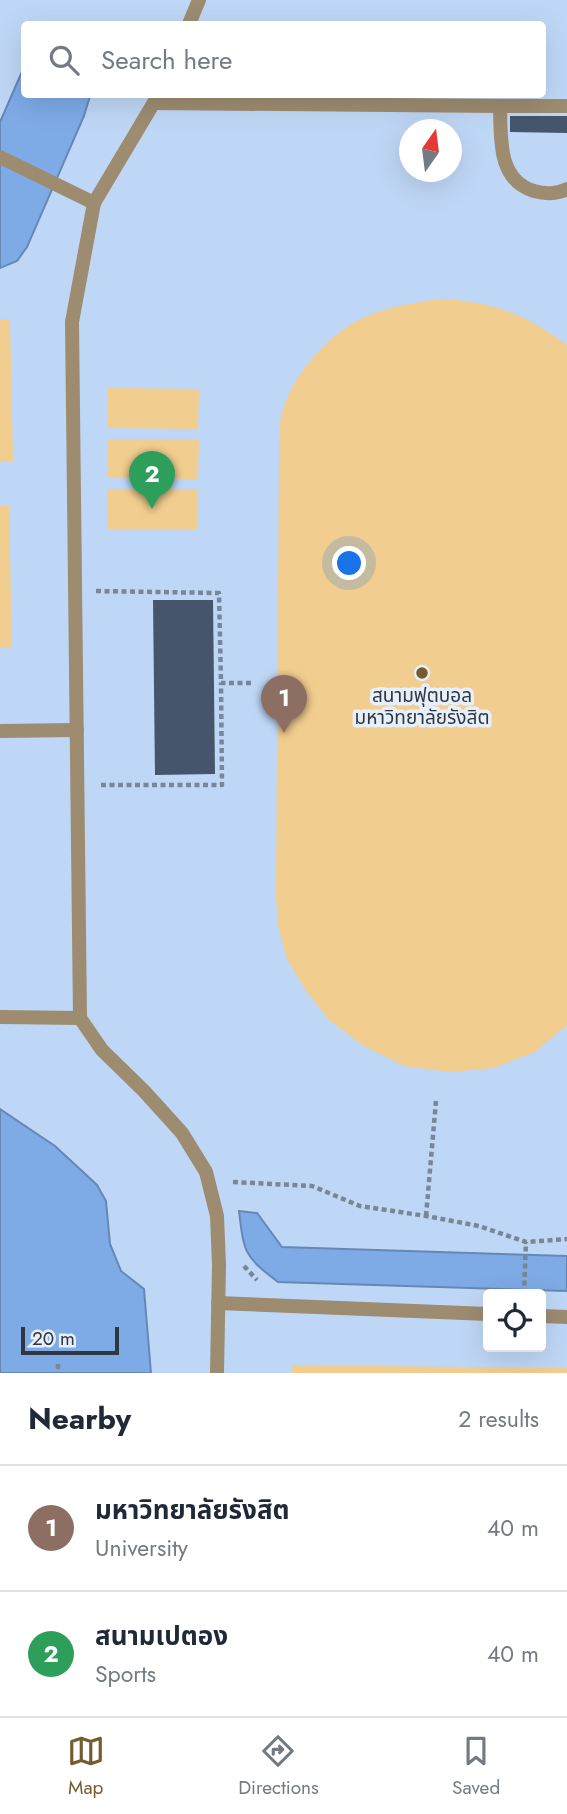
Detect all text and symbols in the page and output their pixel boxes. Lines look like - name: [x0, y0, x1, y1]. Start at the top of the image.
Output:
- search box: [21, 21, 546, 98]
- icon: search: [45, 41, 83, 79]
- text: Search here: [101, 41, 233, 79]
- north arrow: [399, 119, 462, 182]
- pin: 2: [129, 451, 175, 509]
- your location: [332, 546, 366, 580]
- marker: สนามฟุตบอล มหาวิทยาลัยรังสิต: [414, 665, 430, 681]
- pin: 1: [261, 675, 307, 733]
- place label: สนามฟุตบอล มหาวิทยาลัยรังสิต: [354, 682, 490, 731]
- map controls: [483, 1289, 546, 1352]
- button: locate: [483, 1289, 546, 1352]
- scale bar: [21, 1324, 119, 1356]
- text: 20 m: [32, 1325, 75, 1352]
- text: Nearby: [28, 1397, 131, 1440]
- text: 2 results: [458, 1402, 539, 1436]
- text: มหาวิทยาลัยรังสิต: [95, 1491, 290, 1529]
- text: 1: [45, 1511, 57, 1545]
- text: 40 m: [487, 1511, 539, 1545]
- text: University: [95, 1531, 188, 1565]
- text: สนามเปตอง: [95, 1617, 228, 1655]
- text: 2: [43, 1637, 59, 1671]
- text: 40 m: [487, 1637, 539, 1671]
- text: Sports: [95, 1657, 156, 1691]
- tab: Map: [67, 1732, 105, 1801]
- tab: Directions: [238, 1732, 319, 1801]
- tab: Saved: [452, 1732, 500, 1801]

